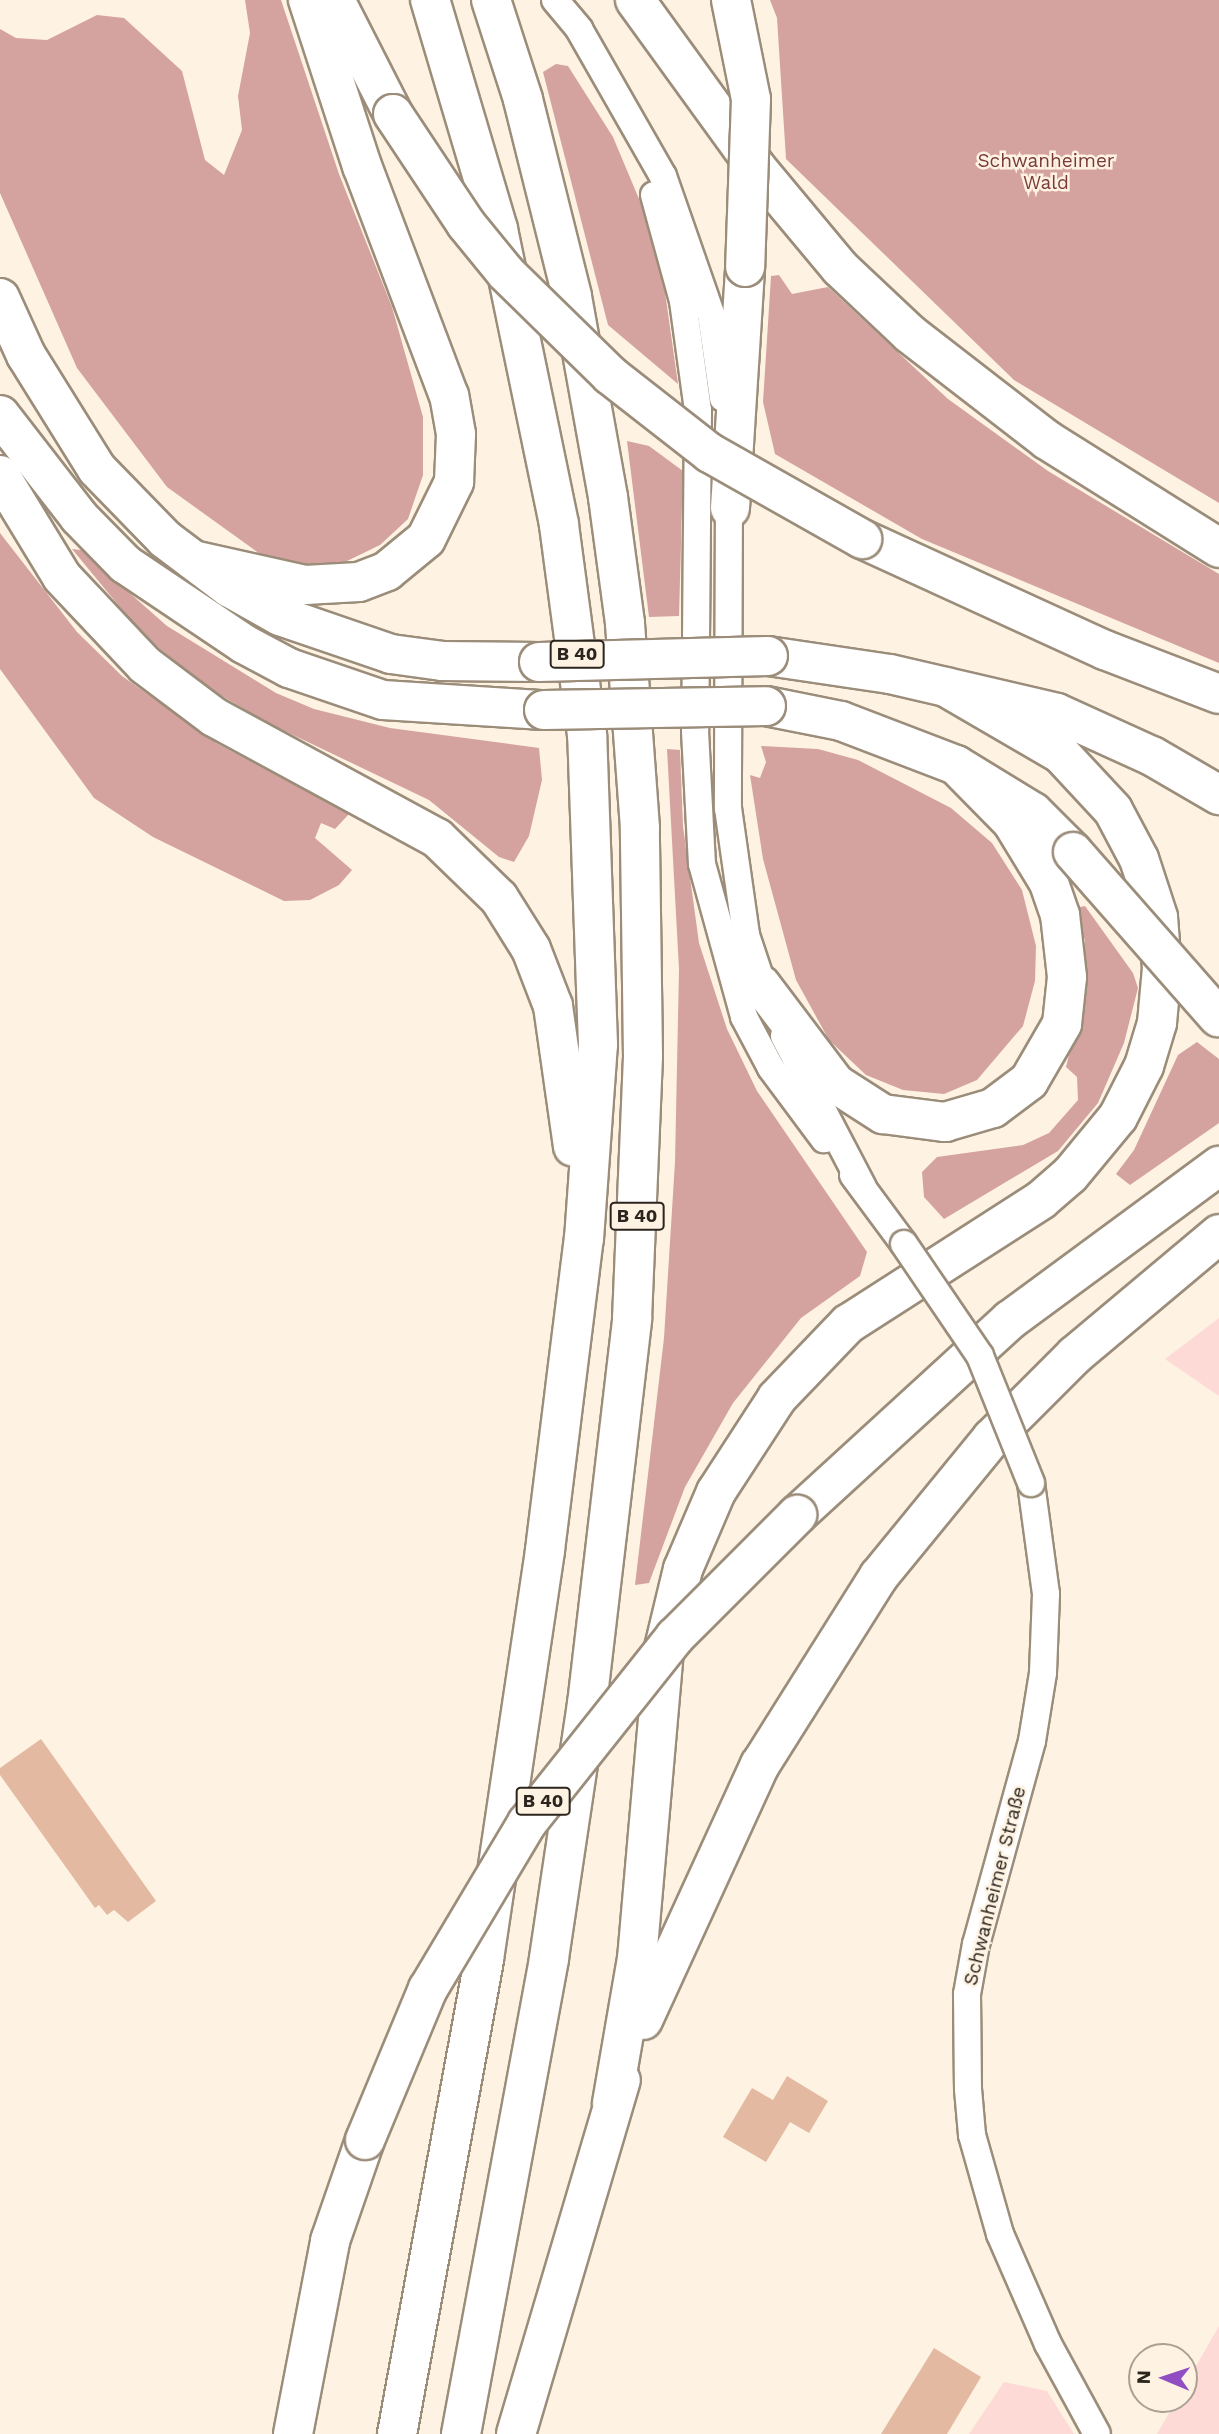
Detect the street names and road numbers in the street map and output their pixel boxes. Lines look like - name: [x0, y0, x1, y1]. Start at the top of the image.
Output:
- road number: B 40: [549, 640, 605, 668]
- road number: B 40: [609, 1202, 665, 1231]
- street label: Schwanheimer Straße: [959, 1784, 1031, 1988]
- road number: B 40: [515, 1786, 571, 1815]

